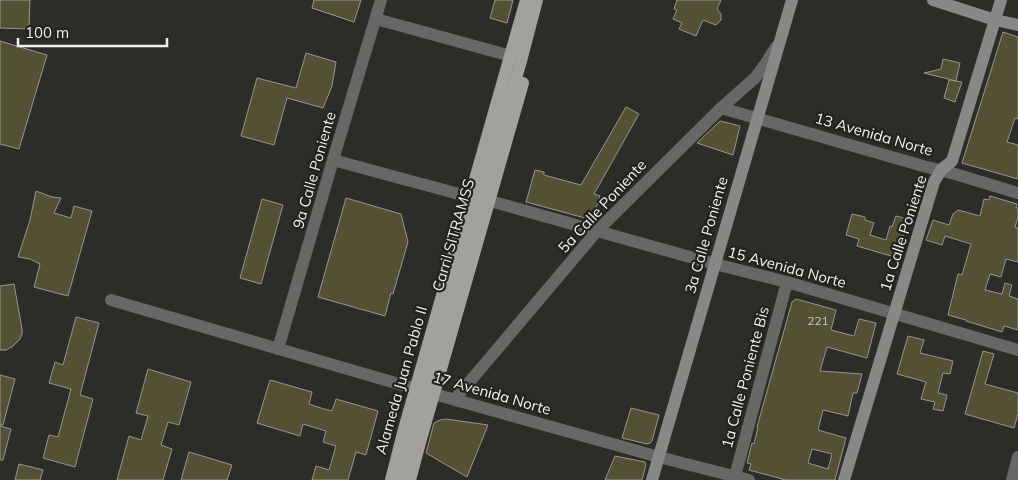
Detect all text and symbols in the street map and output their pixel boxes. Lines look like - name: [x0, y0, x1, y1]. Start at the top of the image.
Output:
- scale bar: [18, 15, 166, 47]
- text: 100 m: [25, 23, 69, 42]
- street label: 13 Avenida Norte: [813, 108, 935, 160]
- street label: 9a Calle Poniente: [288, 109, 340, 231]
- street label: 5a Calle Poniente: [554, 155, 650, 257]
- street label: 1a Calle Poniente: [875, 173, 931, 293]
- street label: 3a Calle Poniente: [680, 174, 732, 296]
- street label: Carril SITRAMSS: [428, 177, 478, 293]
- street label: 15 Avenida Norte: [726, 242, 848, 292]
- street label: Alameda Juan Pablo II: [371, 304, 431, 456]
- street label: 1a Calle Poniente Bis: [717, 304, 773, 450]
- house number: 221: [807, 313, 829, 328]
- street label: 17 Avenida Norte: [431, 367, 553, 419]

